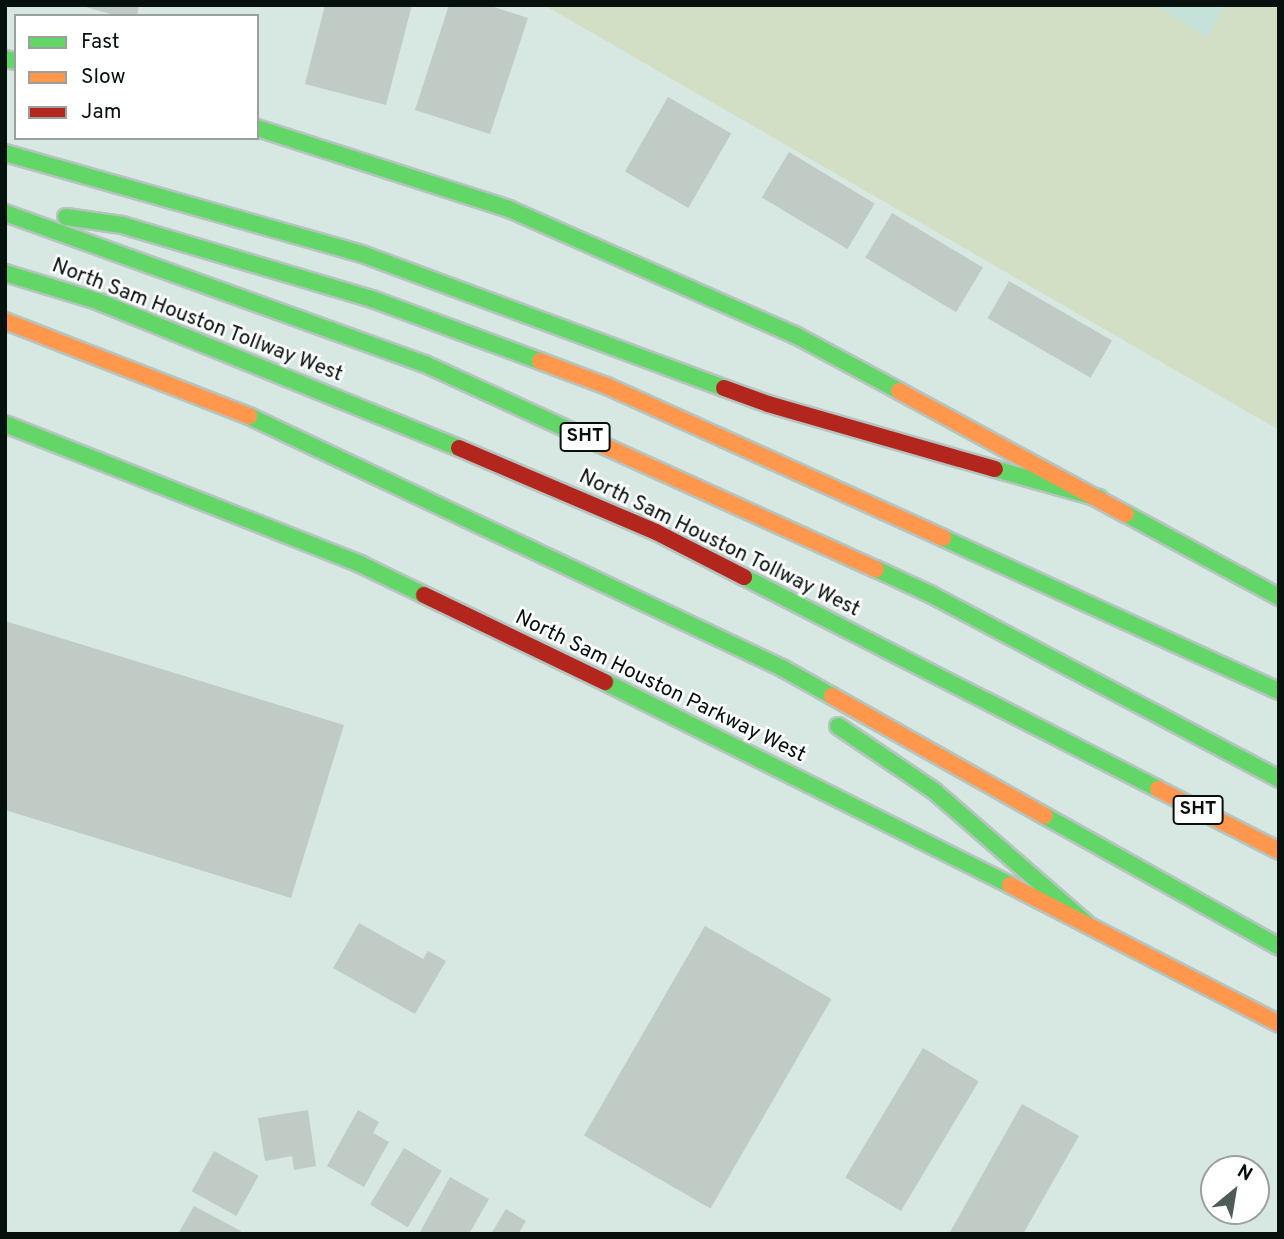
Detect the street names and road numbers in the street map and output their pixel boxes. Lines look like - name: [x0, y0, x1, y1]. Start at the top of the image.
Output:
- street label: North Sam Houston Tollway West: [47, 254, 347, 388]
- road number: SHT: [559, 422, 611, 452]
- street label: North Sam Houston Tollway West: [574, 465, 864, 623]
- street label: North Sam Houston Parkway West: [510, 605, 810, 769]
- road number: SHT: [1172, 794, 1224, 825]

